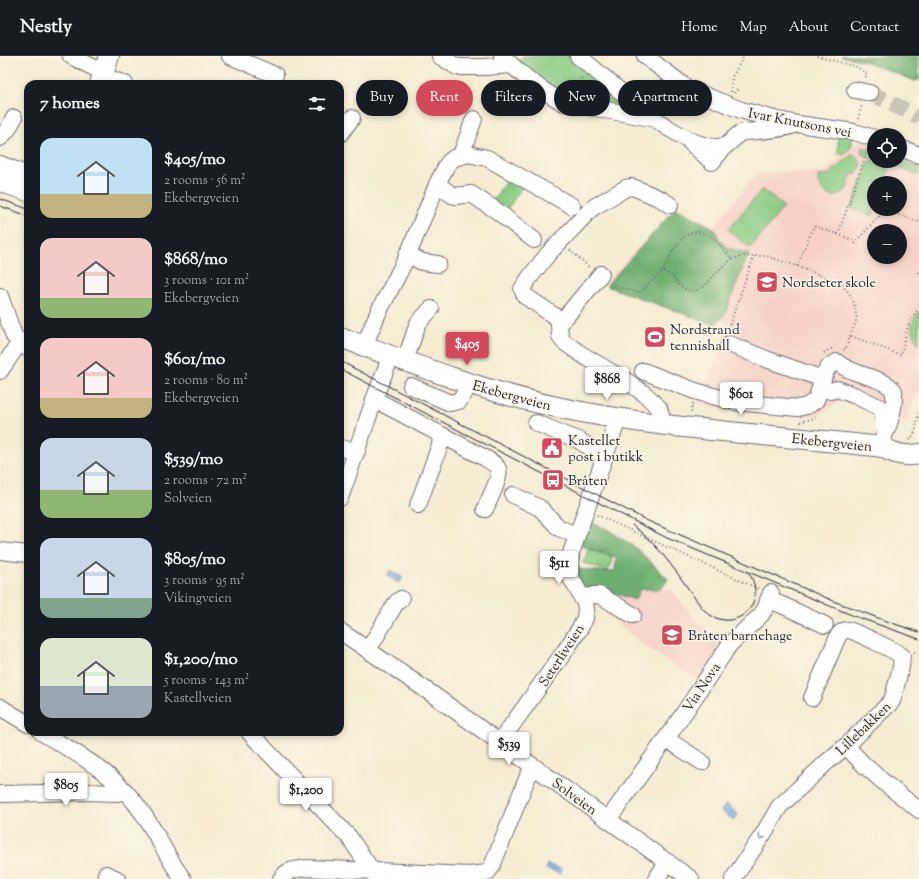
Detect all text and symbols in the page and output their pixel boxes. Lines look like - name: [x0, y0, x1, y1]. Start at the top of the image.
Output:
- text: Nestly: [20, 14, 72, 41]
- text: Home: [681, 18, 718, 38]
- text: Map: [740, 18, 767, 38]
- text: About: [789, 18, 828, 38]
- text: Contact: [850, 18, 899, 38]
- chip: Buy: [356, 80, 408, 116]
- chip: Rent: [416, 80, 473, 116]
- chip: Filters: [481, 80, 546, 116]
- chip: New: [554, 80, 610, 116]
- chip: Apartment: [618, 80, 712, 116]
- text: 7 homes: [40, 92, 100, 116]
- icon: filters: [306, 93, 328, 115]
- street label: Ivar Knutsons vei: [746, 104, 853, 144]
- map controls: [867, 128, 907, 264]
- button: locate: [867, 128, 907, 168]
- text: $405/mo: [164, 148, 225, 172]
- icon: home: [72, 154, 120, 202]
- text: 2 rooms · 56 m²: [164, 172, 245, 190]
- button: +: [867, 176, 907, 216]
- text: Ekebergveien: [164, 190, 239, 208]
- button: −: [867, 224, 907, 264]
- text: $868/mo: [164, 248, 227, 272]
- icon: home: [72, 254, 120, 302]
- school or university icon: Nordseter skole: [754, 269, 780, 295]
- text: 3 rooms · 101 m²: [164, 272, 249, 290]
- place label: Nordseter skole: [782, 274, 876, 294]
- text: Ekebergveien: [164, 290, 239, 308]
- place label: Nordstrand tennishall: [670, 321, 740, 357]
- sports icon: Nordstrand tennishall: [642, 324, 668, 350]
- pin: $405: [443, 332, 491, 366]
- text: $405: [455, 336, 479, 354]
- text: $601/mo: [164, 348, 225, 372]
- icon: home: [72, 354, 120, 402]
- pin: $868: [583, 367, 631, 401]
- text: $868: [594, 371, 620, 389]
- text: 2 rooms · 80 m²: [164, 372, 248, 390]
- street label: Ekebergveien: [470, 377, 553, 417]
- pin: $601: [717, 382, 765, 416]
- text: $601: [729, 386, 753, 404]
- text: Ekebergveien: [164, 390, 239, 408]
- street label: Ekebergveien: [791, 430, 873, 458]
- place label: Kastellet post i butikk: [568, 432, 644, 468]
- public building icon: Kastellet post i butikk: [539, 435, 565, 461]
- text: $539/mo: [164, 448, 223, 472]
- icon: home: [72, 454, 120, 502]
- bus stop icon: Bråten: [540, 467, 566, 493]
- text: 2 rooms · 72 m²: [164, 472, 247, 490]
- place label: Bråten: [568, 472, 608, 492]
- text: Solveien: [164, 490, 212, 508]
- text: $805/mo: [164, 548, 225, 572]
- pin: $511: [535, 551, 583, 585]
- icon: home: [72, 554, 120, 602]
- text: $511: [549, 555, 569, 573]
- text: 3 rooms · 95 m²: [164, 572, 245, 590]
- text: Vikingveien: [164, 590, 232, 608]
- street label: Seterliveien: [535, 621, 590, 691]
- school or university icon: Bråten barnehage: [659, 622, 685, 648]
- place label: Bråten barnehage: [688, 627, 792, 647]
- text: $1,200/mo: [164, 648, 238, 672]
- icon: home: [72, 654, 120, 702]
- street label: Via Nova: [679, 659, 727, 717]
- text: 5 rooms · 143 m²: [164, 672, 249, 690]
- text: Kastellveien: [164, 690, 232, 708]
- street label: Lillebakken: [832, 698, 897, 761]
- pin: $539: [485, 732, 533, 766]
- text: $539: [498, 736, 520, 754]
- pin: $805: [42, 773, 90, 807]
- street label: Solveien: [547, 774, 601, 821]
- text: $805: [54, 777, 78, 795]
- pin: $1,200: [273, 778, 339, 812]
- text: $1,200: [289, 782, 323, 800]
- one-way arrow: [758, 833, 766, 840]

